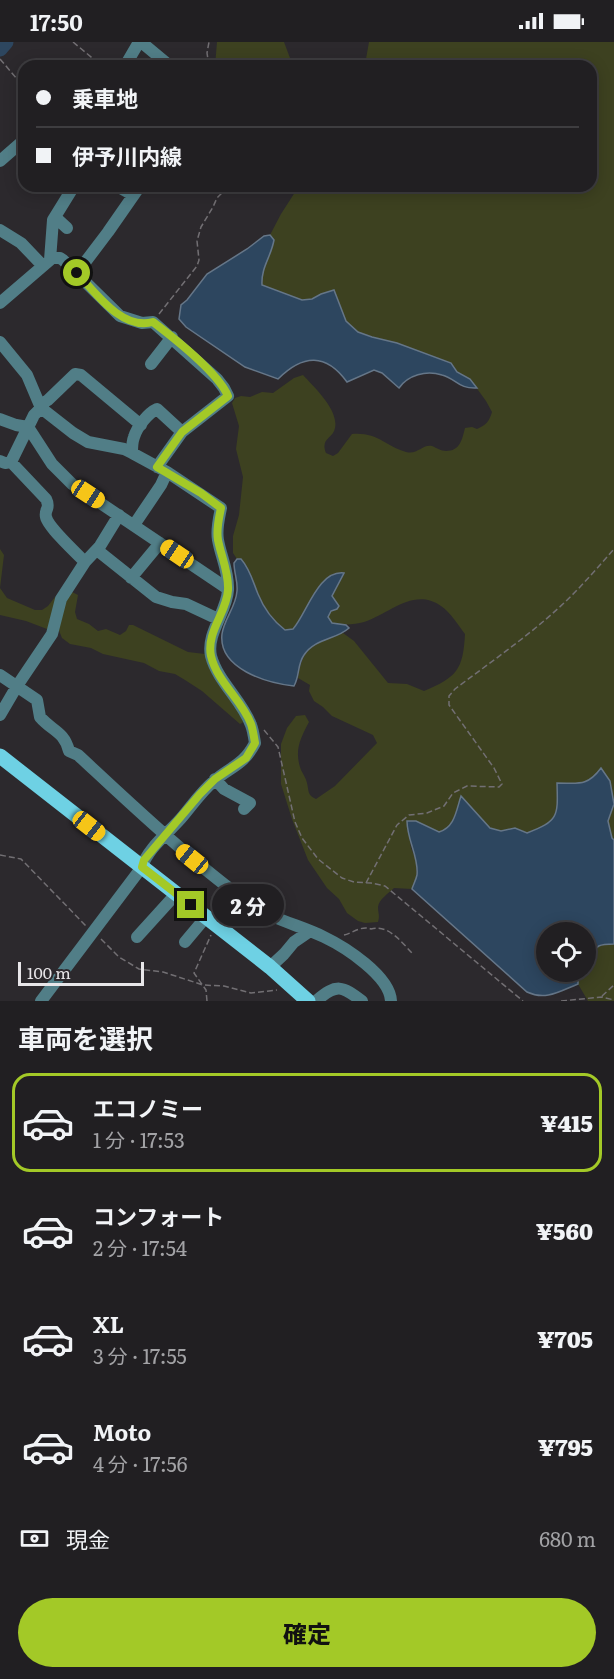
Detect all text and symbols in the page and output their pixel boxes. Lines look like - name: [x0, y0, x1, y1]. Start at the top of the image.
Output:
- text: 17:50: [30, 5, 83, 38]
- text: 乗車地: [72, 81, 138, 114]
- text: 伊予川内線: [72, 139, 182, 172]
- route start: [63, 259, 90, 286]
- car: [68, 477, 108, 511]
- car: [157, 536, 197, 572]
- car: [69, 808, 109, 844]
- car: [172, 841, 212, 877]
- callout: 2 分: [212, 884, 284, 926]
- text: 2 分: [230, 890, 266, 920]
- route end: [177, 891, 204, 918]
- map controls: [536, 922, 596, 982]
- button: locate: [536, 922, 596, 982]
- scale bar: [18, 959, 144, 986]
- text: 100 m: [27, 960, 71, 984]
- text: 車両を選択: [18, 1017, 153, 1057]
- text: エコノミー: [93, 1091, 203, 1124]
- icon: car: [21, 1096, 75, 1150]
- text: ¥415: [540, 1106, 593, 1139]
- text: 1 分 · 17:53: [93, 1124, 185, 1154]
- text: コンフォート: [93, 1199, 224, 1232]
- icon: car: [21, 1204, 75, 1258]
- text: ¥560: [536, 1214, 593, 1247]
- text: 2 分 · 17:54: [93, 1232, 187, 1262]
- text: XL: [93, 1307, 124, 1340]
- icon: car: [21, 1312, 75, 1366]
- text: ¥705: [537, 1322, 593, 1355]
- text: 3 分 · 17:55: [93, 1340, 187, 1370]
- text: Moto: [93, 1415, 151, 1448]
- icon: car: [21, 1420, 75, 1474]
- text: ¥795: [538, 1430, 593, 1463]
- text: 4 分 · 17:56: [93, 1448, 188, 1478]
- icon: cash: [18, 1522, 51, 1555]
- text: 現金: [66, 1522, 110, 1555]
- text: 680 m: [539, 1523, 596, 1553]
- button: 確定: [18, 1598, 596, 1667]

